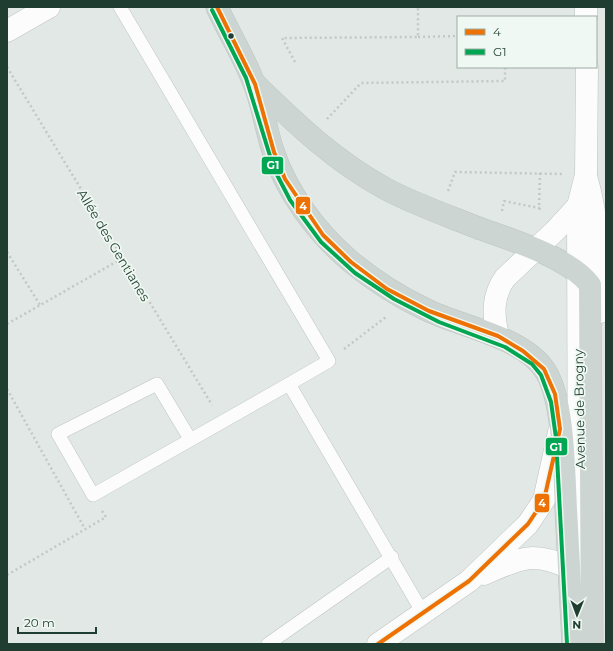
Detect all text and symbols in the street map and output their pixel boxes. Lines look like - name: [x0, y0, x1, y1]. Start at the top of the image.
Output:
- legend: [457, 16, 597, 68]
- text: 4: [493, 24, 501, 39]
- unlabelled marker: [226, 31, 236, 41]
- text: G1: [493, 44, 507, 59]
- line badge: G1: [261, 156, 284, 175]
- text: G1: [267, 158, 279, 172]
- street label: Allée des Gentianes: [74, 186, 154, 304]
- line badge: 4: [295, 196, 311, 215]
- text: 4: [299, 199, 307, 213]
- street label: Avenue de Brogny: [570, 348, 588, 469]
- line badge: G1: [545, 437, 568, 456]
- text: G1: [550, 440, 562, 454]
- line badge: 4: [534, 493, 550, 513]
- text: 4: [538, 496, 546, 510]
- north arrow: [557, 595, 597, 635]
- scale bar: [18, 609, 96, 635]
- text: 20 m: [24, 615, 55, 630]
- text: N: [572, 618, 581, 632]

